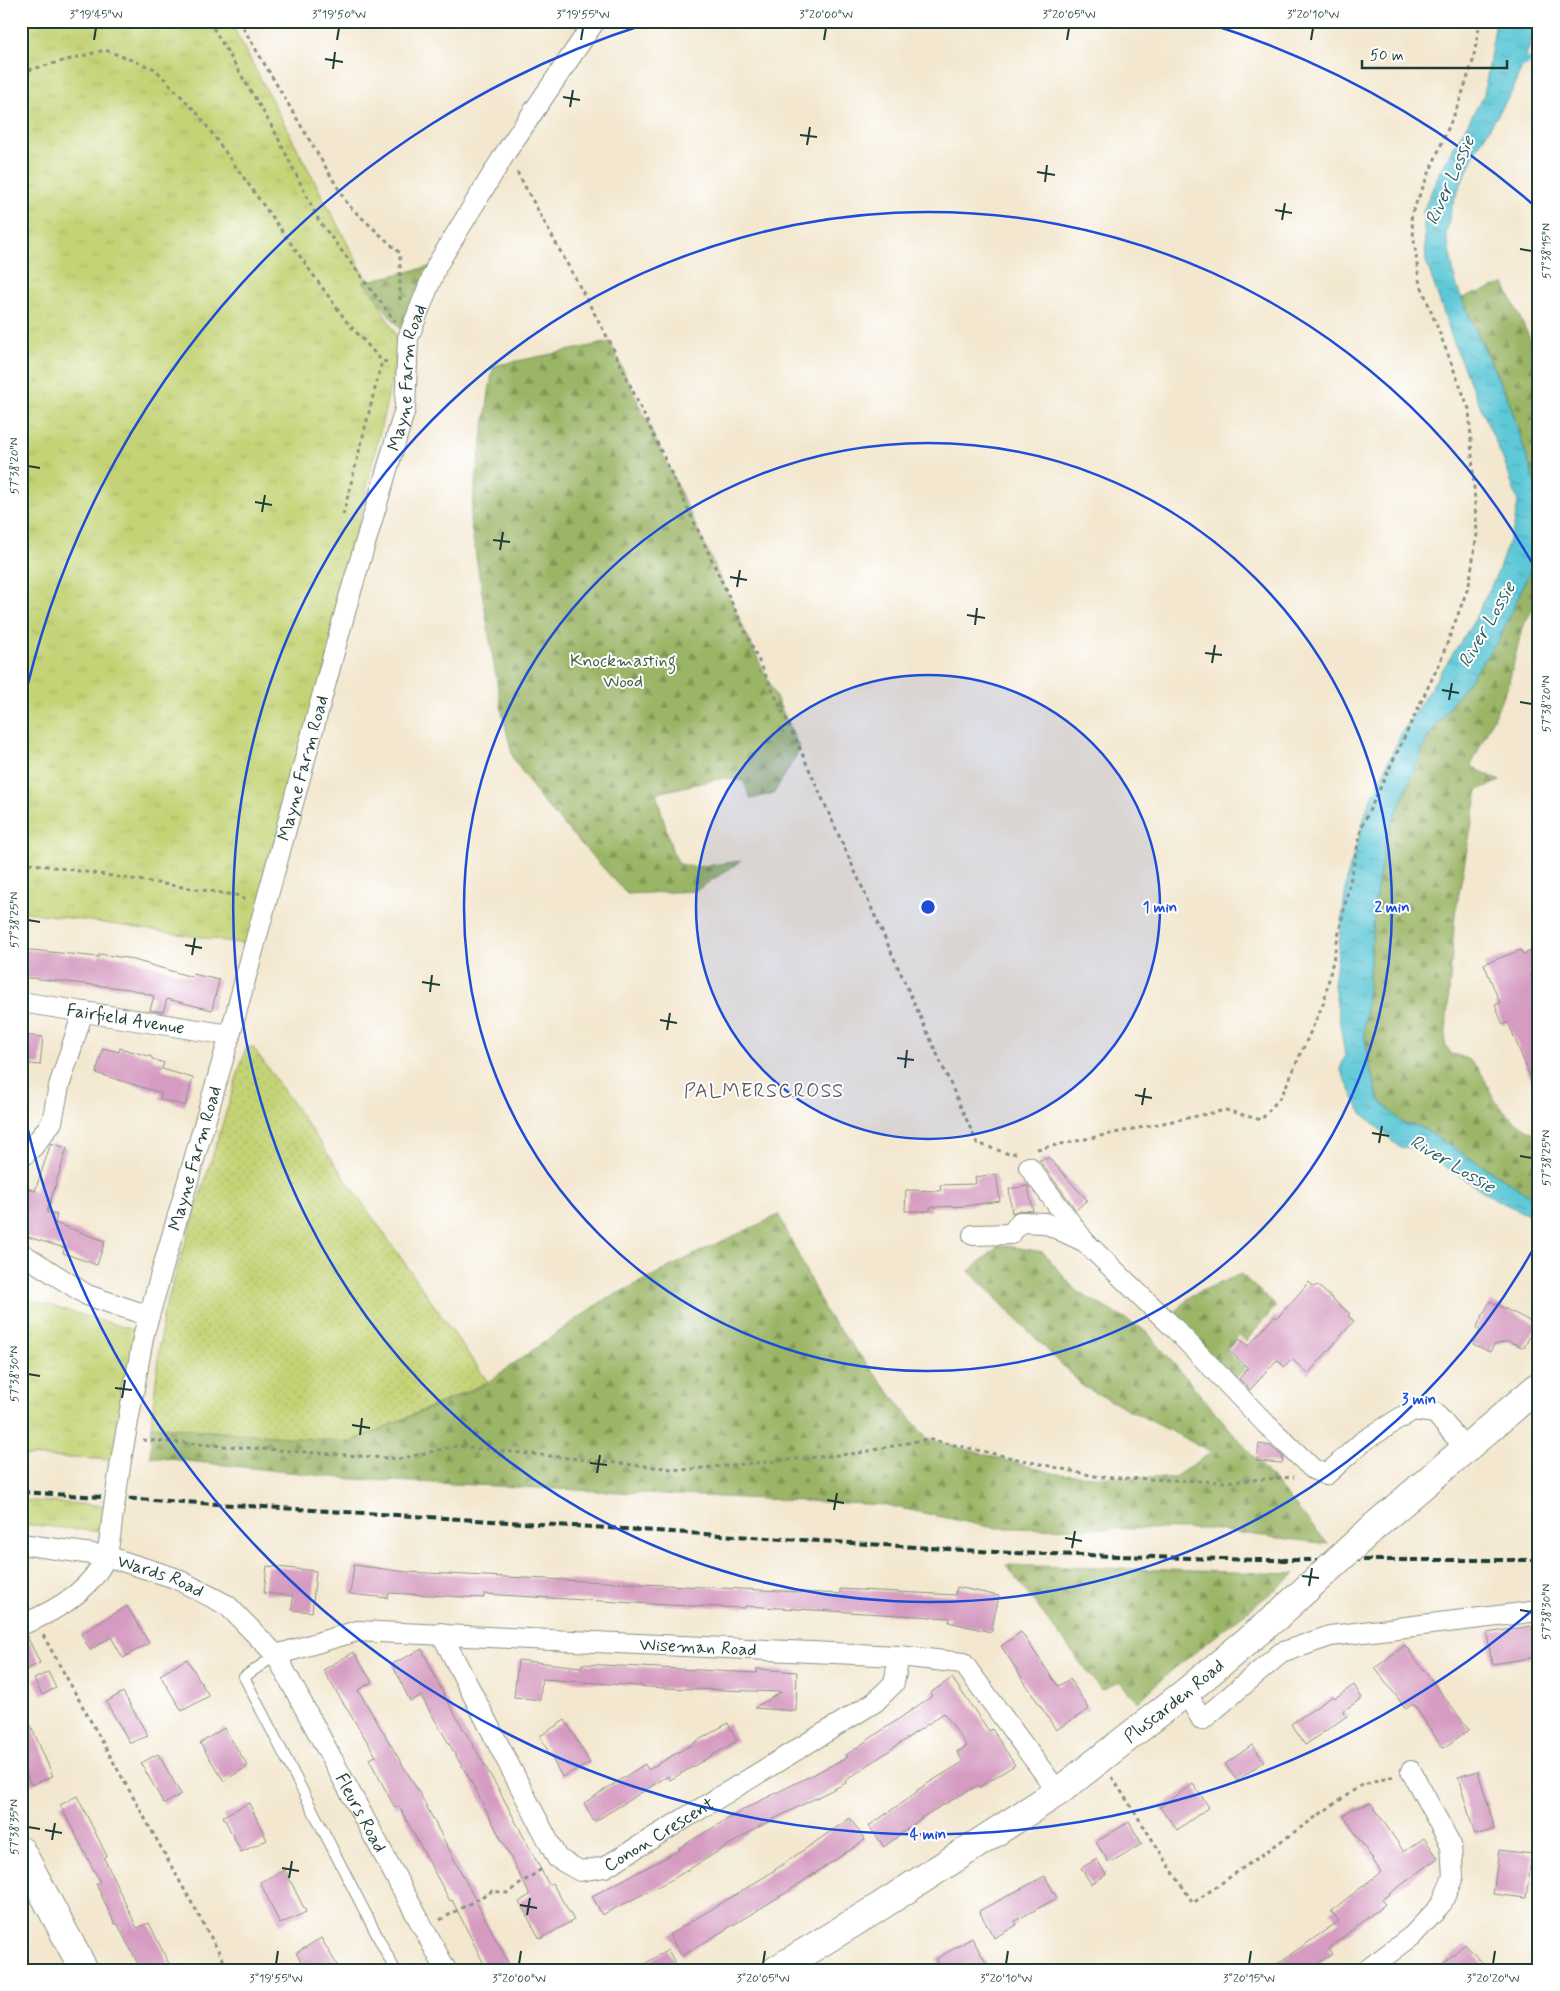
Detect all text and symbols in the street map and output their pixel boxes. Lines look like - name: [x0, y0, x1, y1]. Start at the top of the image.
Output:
- text: 3°19'45"W: [69, 7, 123, 23]
- text: 3°19'50"W: [312, 7, 366, 23]
- text: 3°19'55"W: [556, 7, 610, 23]
- text: 3°20'00"W: [799, 7, 853, 23]
- text: 3°20'05"W: [1042, 7, 1096, 23]
- text: 3°20'10"W: [1287, 7, 1339, 23]
- scale bar: [1362, 38, 1508, 70]
- text: 50 m: [1370, 46, 1404, 66]
- water label: River Lossie: [1420, 131, 1482, 229]
- text: 57°38'15"N: [1539, 223, 1555, 279]
- street label: Mayne Farm Road: [382, 301, 433, 454]
- text: 57°38'20"N: [7, 438, 23, 494]
- water label: River Lossie: [1453, 576, 1523, 672]
- park label: Knockmasting Wood: [570, 649, 676, 694]
- text: 57°38'20"N: [1539, 676, 1555, 732]
- street label: Mayne Farm Road: [272, 693, 335, 844]
- text: 57°38'25"N: [7, 892, 23, 948]
- centre of rings: [919, 898, 937, 916]
- text: 1 min: [1143, 898, 1177, 918]
- text: 2 min: [1374, 898, 1410, 918]
- street label: Fairfield Avenue: [65, 998, 186, 1041]
- district label: PALMERSCROSS: [684, 1078, 844, 1105]
- street label: Mayne Farm Road: [163, 1083, 228, 1234]
- water label: River Lossie: [1405, 1129, 1501, 1200]
- text: 57°38'25"N: [1539, 1130, 1555, 1186]
- text: 57°38'30"N: [7, 1346, 23, 1402]
- text: 3 min: [1402, 1390, 1436, 1410]
- street label: Wards Road: [114, 1549, 208, 1604]
- text: 57°38'30"N: [1539, 1584, 1555, 1640]
- street label: Wiseman Road: [639, 1633, 757, 1662]
- street label: Pluscarden Road: [1119, 1654, 1230, 1749]
- street label: Fleurs Road: [329, 1769, 391, 1857]
- street label: Conon Crescent: [600, 1792, 719, 1878]
- text: 57°38'35"N: [7, 1799, 23, 1855]
- text: 4 min: [910, 1825, 946, 1845]
- text: 3°19'55"W: [249, 1971, 303, 1987]
- text: 3°20'00"W: [492, 1971, 546, 1987]
- text: 3°20'05"W: [736, 1971, 790, 1987]
- text: 3°20'10"W: [980, 1971, 1032, 1987]
- text: 3°20'15"W: [1223, 1971, 1275, 1987]
- text: 3°20'20"W: [1467, 1971, 1519, 1987]

